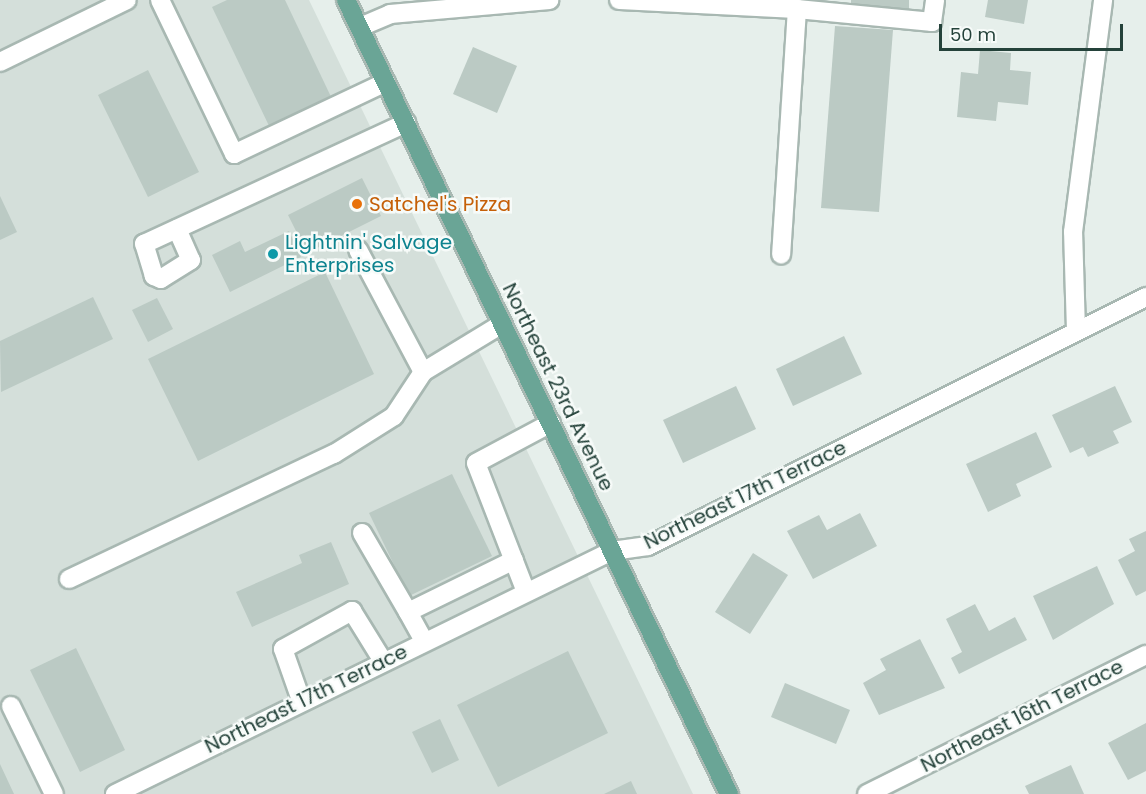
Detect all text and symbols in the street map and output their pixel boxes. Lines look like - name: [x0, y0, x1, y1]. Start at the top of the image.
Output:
- scale bar: [942, 12, 1126, 50]
- text: 50 m: [950, 22, 996, 47]
- place label: Satchel's Pizza: [369, 192, 511, 216]
- marker: Satchel's Pizza: [350, 197, 364, 211]
- place label: Lightnin' Salvage Enterprises: [285, 231, 452, 278]
- marker: Lightnin' Salvage Enterprises: [266, 247, 280, 261]
- street label: Northeast 23rd Avenue: [497, 279, 619, 495]
- street label: Northeast 17th Terrace: [640, 435, 850, 555]
- street label: Northeast 17th Terrace: [201, 639, 411, 759]
- street label: Northeast 16th Terrace: [917, 654, 1127, 778]

